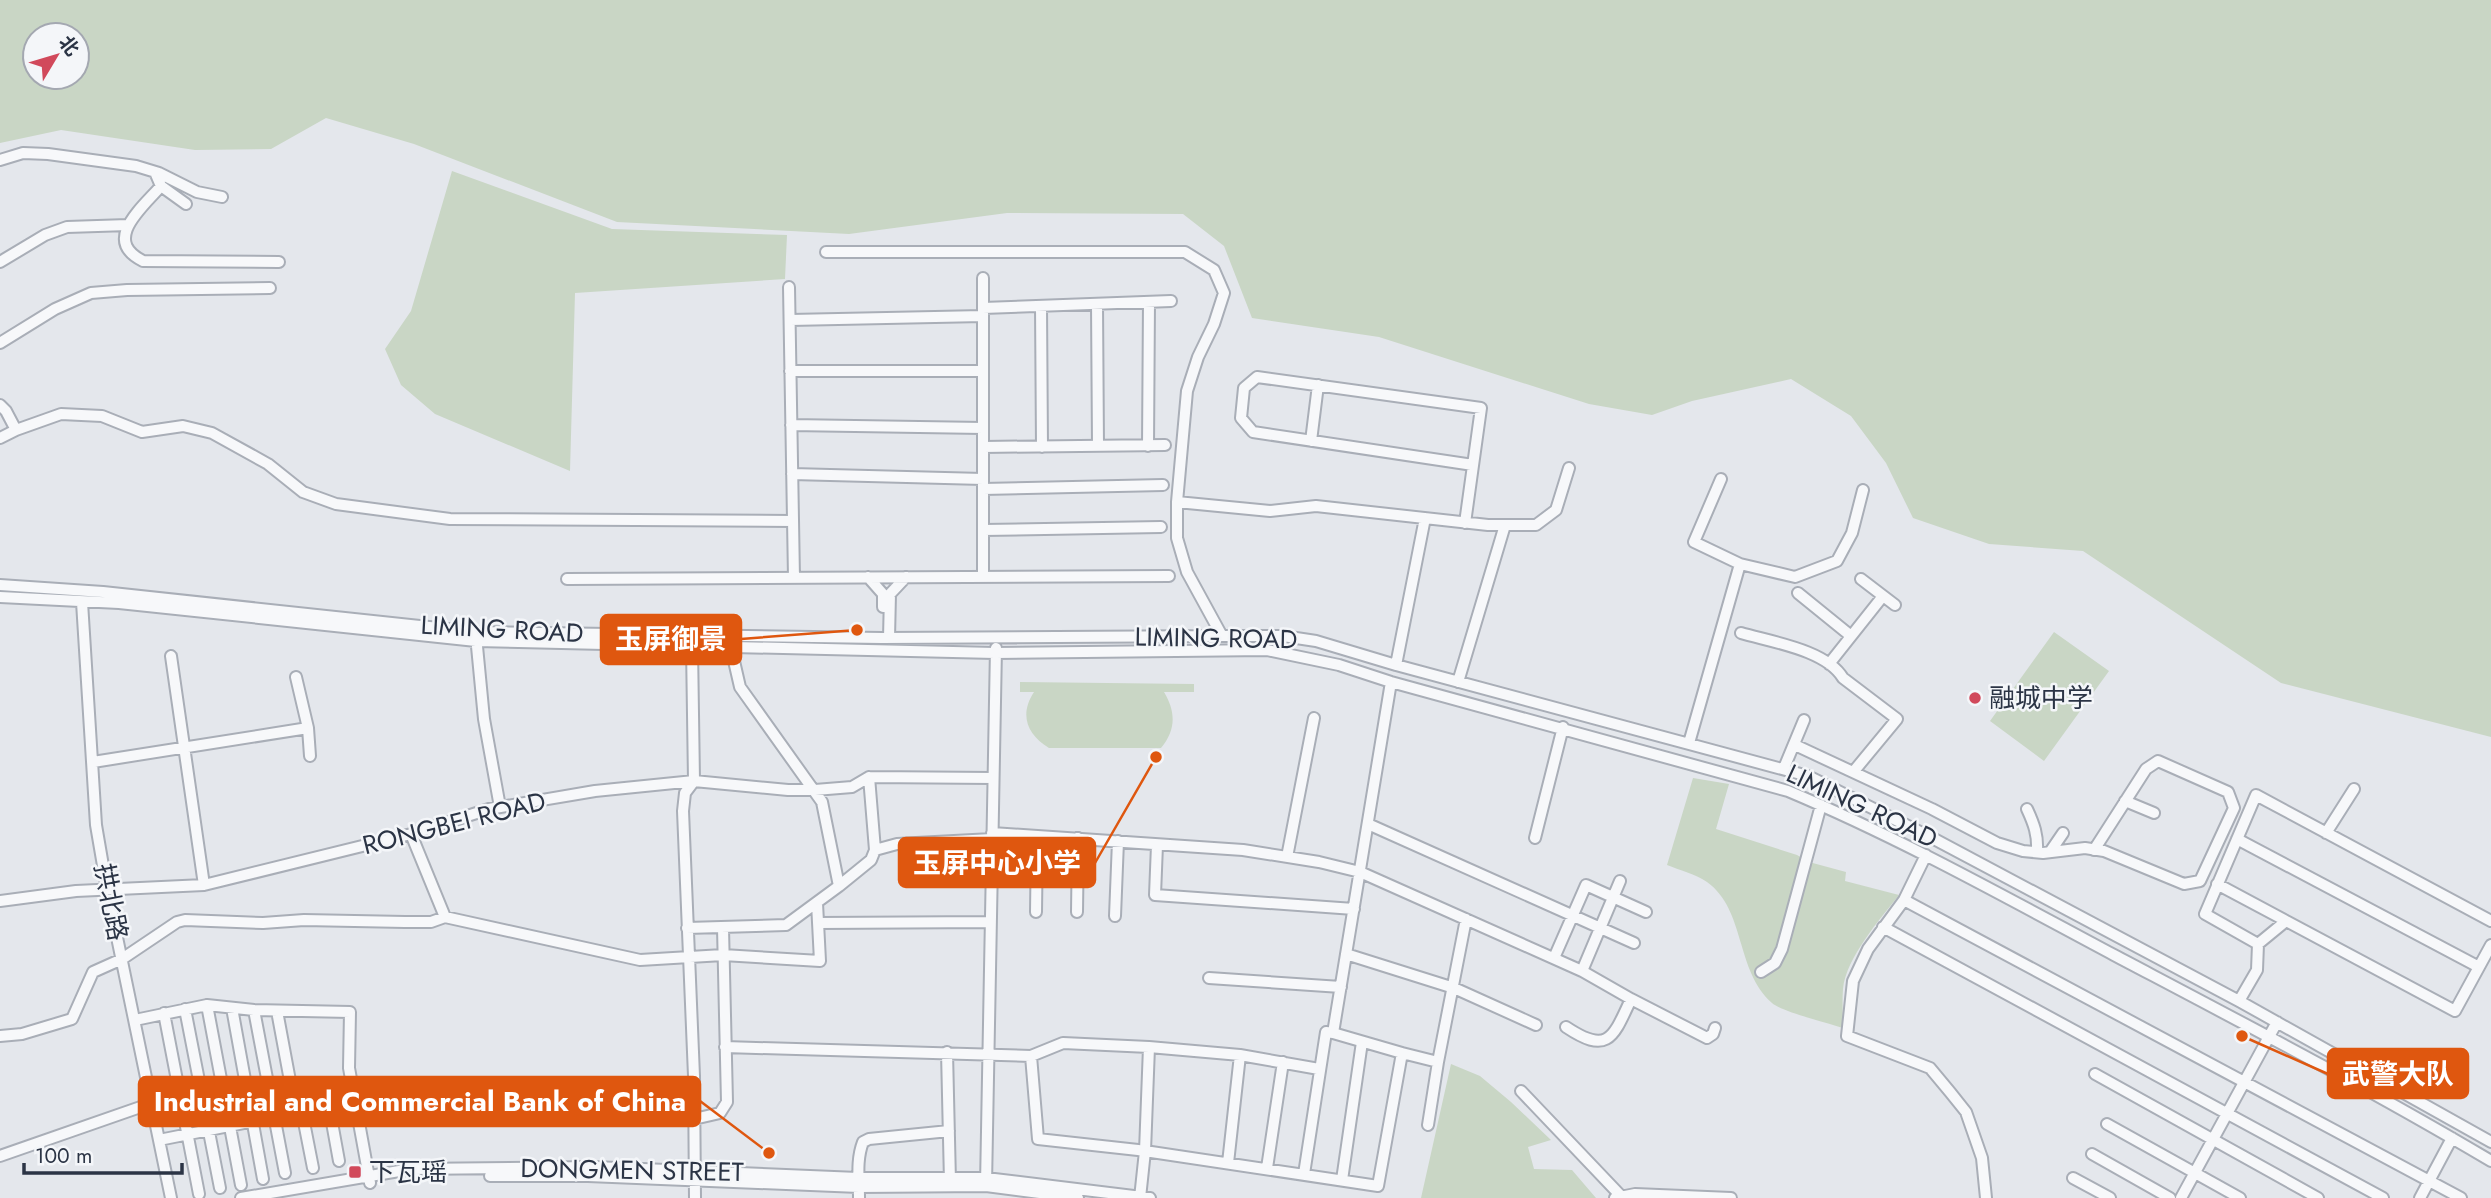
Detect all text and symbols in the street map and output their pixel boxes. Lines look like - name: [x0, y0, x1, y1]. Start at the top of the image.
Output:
- north arrow: [21, 21, 91, 91]
- text: 北: [53, 30, 85, 62]
- street label: LIMING ROAD: [420, 606, 584, 652]
- callout: 玉屏御景: [601, 615, 741, 664]
- street label: LIMING ROAD: [1134, 618, 1298, 658]
- text: 玉屏御景: [615, 619, 727, 660]
- place label: 融城中学: [1989, 679, 2093, 717]
- marker: 融城中学: [1967, 690, 1983, 706]
- street label: LIMING ROAD: [1780, 754, 1944, 858]
- street label: RONGBEI ROAD: [358, 782, 550, 864]
- callout: 玉屏中心小学: [899, 838, 1095, 887]
- text: 玉屏中心小学: [913, 843, 1081, 884]
- street label: 拱北路: [85, 860, 137, 944]
- callout: 武警大队: [2328, 1049, 2468, 1098]
- text: 武警大队: [2342, 1054, 2454, 1095]
- callout: Industrial and Commercial Bank of China: [139, 1077, 700, 1126]
- text: Industrial and Commercial Bank of China: [154, 1081, 686, 1122]
- scale bar: [24, 1132, 182, 1176]
- text: 100 m: [35, 1141, 92, 1171]
- street label: DONGMEN STREET: [520, 1149, 744, 1191]
- place label: 下瓦瑶: [369, 1153, 447, 1191]
- marker: 下瓦瑶: [347, 1164, 363, 1180]

